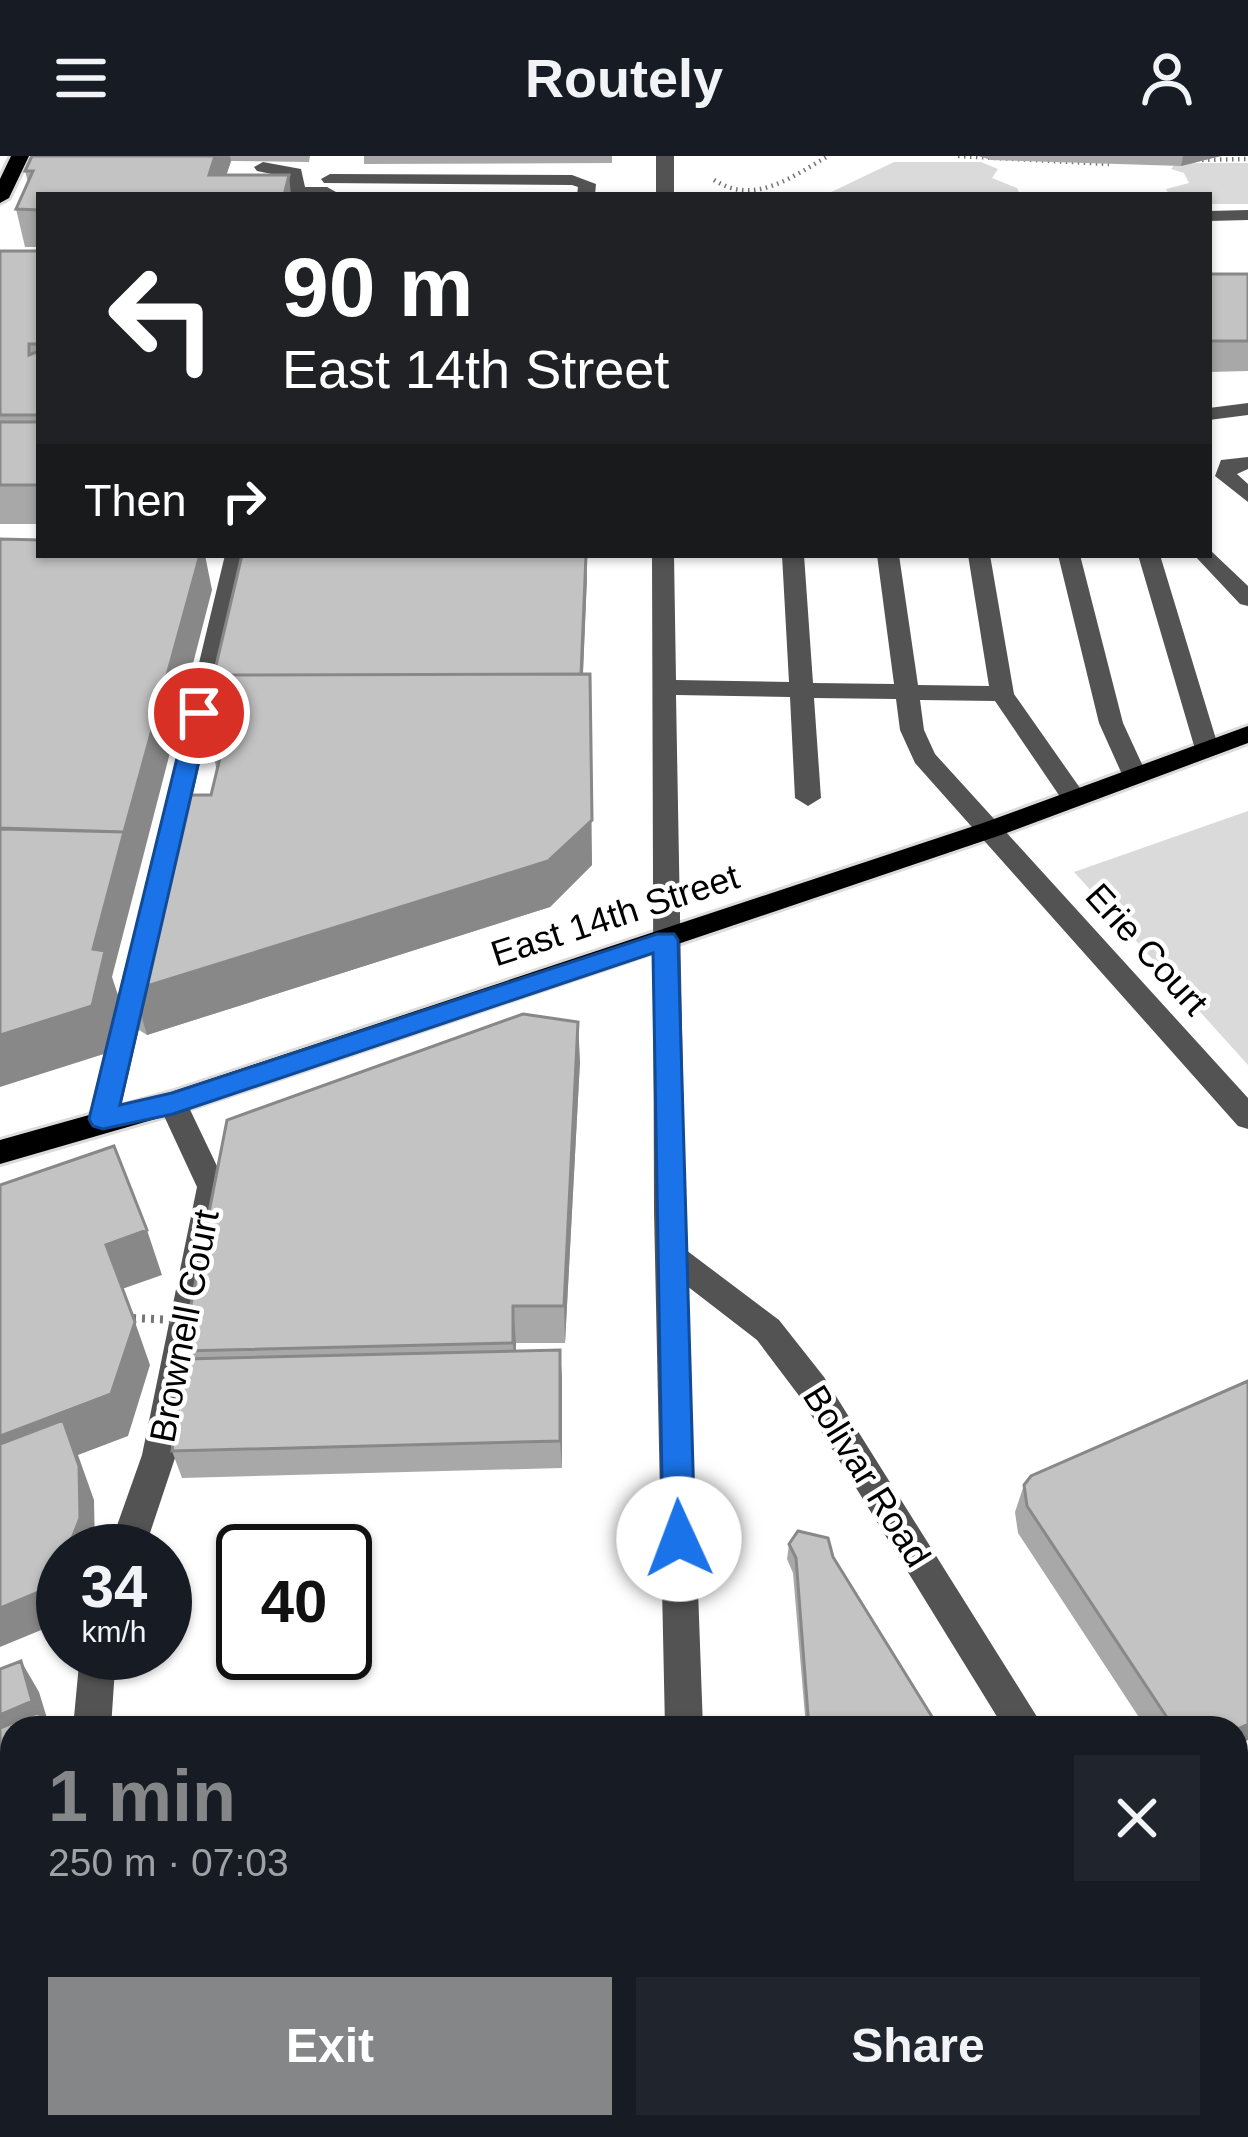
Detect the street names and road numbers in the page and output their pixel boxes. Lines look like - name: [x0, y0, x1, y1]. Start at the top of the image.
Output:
- street label: East 14th Street: [486, 856, 744, 974]
- street label: Erie Court: [1078, 875, 1216, 1023]
- street label: Brownell Court: [141, 1206, 227, 1446]
- street label: Bolivar Road: [795, 1378, 939, 1574]

